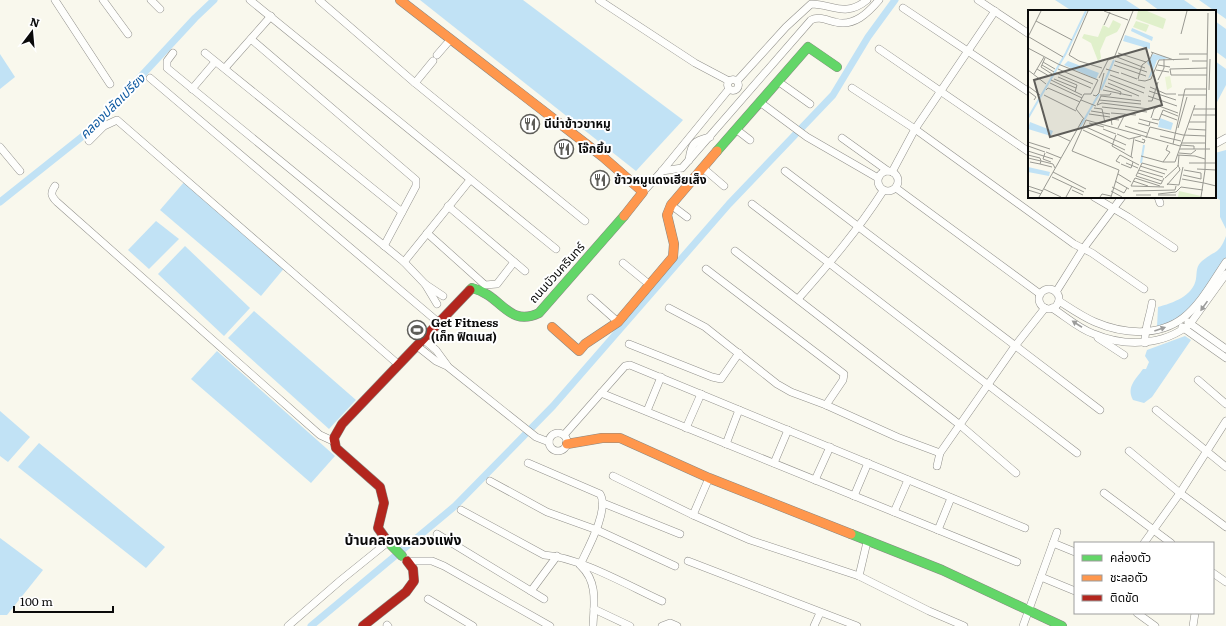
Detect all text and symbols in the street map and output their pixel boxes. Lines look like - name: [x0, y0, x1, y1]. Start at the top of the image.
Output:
- inset map: [1028, 10, 1216, 198]
- north arrow: [12, 12, 52, 52]
- text: N: [28, 12, 42, 30]
- water label: คลองปลัดเปรียง: [75, 68, 149, 143]
- restaurant icon: นีน่าข้าวขาหมู: [519, 113, 541, 135]
- place label: นีน่าข้าวขาหมู: [544, 114, 611, 132]
- restaurant icon: โจ๊กยิ้ม: [553, 138, 575, 160]
- place label: โจ๊กยิ้ม: [578, 139, 612, 157]
- restaurant icon: ข้าวหมูแดงเฮียเส็ง: [589, 169, 611, 191]
- place label: ข้าวหมูแดงเฮียเส็ง: [614, 170, 707, 188]
- street label: ถนนบัวนครินทร์: [524, 238, 589, 307]
- one-way arrow: [1200, 301, 1208, 311]
- place label: Get Fitness (เก็ท ฟิตเนส): [431, 313, 498, 345]
- sports icon: Get Fitness (เก็ท ฟิตเนส): [406, 319, 428, 341]
- one-way arrow: [1072, 320, 1082, 328]
- one-way arrow: [1154, 325, 1166, 331]
- district label: บ้านคลองหลวงแพ่ง: [345, 529, 461, 549]
- legend: [1074, 542, 1214, 614]
- text: คล่องตัว: [1110, 548, 1151, 566]
- text: ชะลอตัว: [1110, 568, 1148, 586]
- scale bar: [14, 588, 113, 614]
- text: ติดขัด: [1110, 588, 1139, 606]
- text: 100 m: [20, 592, 53, 610]

